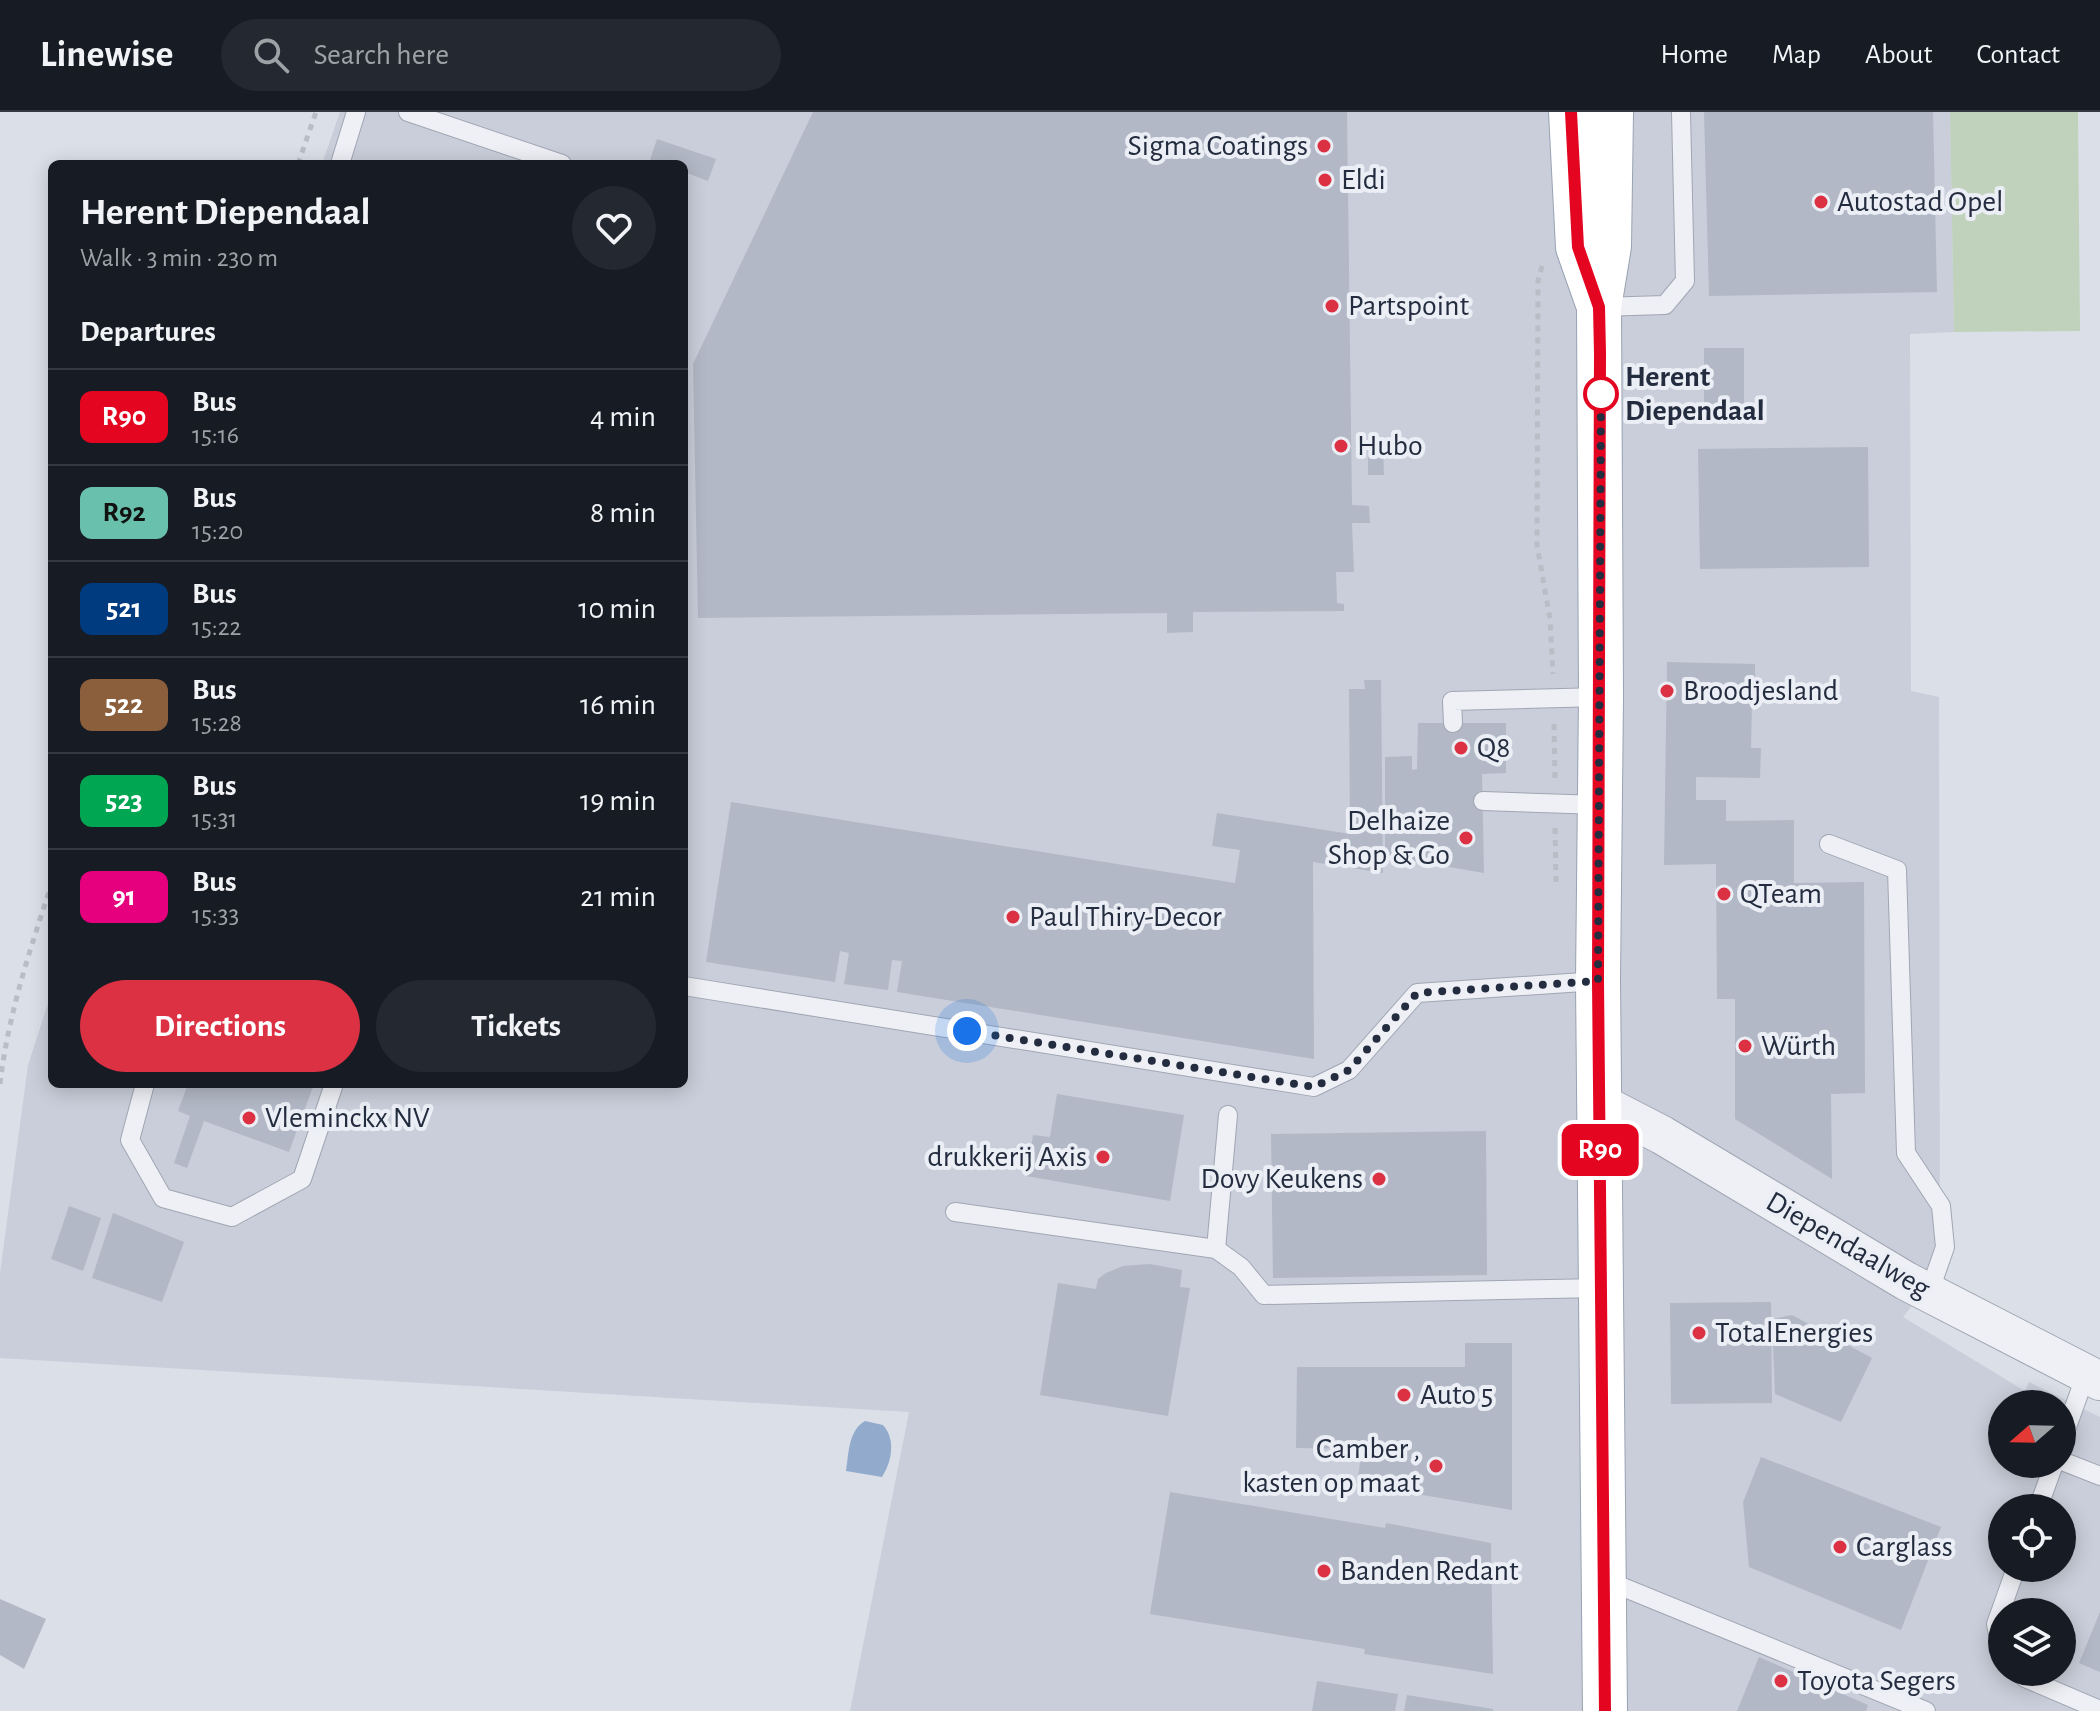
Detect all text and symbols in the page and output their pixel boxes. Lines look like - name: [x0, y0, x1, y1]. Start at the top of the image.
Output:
- search box: [221, 19, 781, 91]
- icon: search: [249, 33, 293, 77]
- text: Linewise: [40, 36, 173, 74]
- text: Search here: [313, 40, 449, 70]
- text: Home: [1661, 41, 1728, 69]
- text: Map: [1772, 41, 1821, 69]
- text: About: [1865, 41, 1933, 69]
- text: Contact: [1977, 41, 2060, 69]
- place label: Sigma Coatings: [1128, 131, 1308, 161]
- marker: Sigma Coatings: [1315, 137, 1333, 155]
- place label: Eldi: [1341, 165, 1386, 195]
- marker: Eldi: [1316, 171, 1334, 189]
- button: heart: [572, 186, 656, 270]
- place label: Autostad Opel: [1837, 187, 2003, 217]
- marker: Autostad Opel: [1812, 193, 1830, 211]
- text: Herent Diependaal: [80, 194, 370, 232]
- text: Walk · 3 min · 230 m: [80, 245, 278, 271]
- place label: Partspoint: [1348, 291, 1469, 321]
- marker: Partspoint: [1323, 297, 1341, 315]
- text: Departures: [80, 317, 216, 347]
- place label: Herent Diependaal: [1625, 362, 1765, 426]
- marker: Herent Diependaal: [1584, 377, 1618, 411]
- text: Bus: [192, 387, 237, 417]
- text: 4 min: [590, 402, 656, 432]
- text: R90: [102, 403, 146, 431]
- text: 15:16: [192, 422, 239, 448]
- place label: Hubo: [1357, 431, 1423, 461]
- marker: Hubo: [1332, 437, 1350, 455]
- text: Bus: [192, 483, 237, 513]
- text: 8 min: [590, 498, 656, 528]
- text: R92: [102, 499, 146, 527]
- text: 15:20: [192, 518, 243, 544]
- text: Bus: [192, 579, 237, 609]
- text: 10 min: [578, 594, 656, 624]
- text: 521: [106, 595, 142, 623]
- text: 15:22: [192, 614, 241, 640]
- text: Bus: [192, 675, 237, 705]
- place label: Broodjesland: [1683, 676, 1838, 706]
- marker: Broodjesland: [1658, 682, 1676, 700]
- text: 16 min: [580, 690, 656, 720]
- text: 522: [105, 691, 143, 719]
- text: 15:28: [192, 710, 242, 736]
- place label: Q8: [1477, 733, 1510, 763]
- marker: Q8: [1452, 739, 1470, 757]
- text: Bus: [192, 771, 237, 801]
- text: 19 min: [580, 786, 656, 816]
- text: 523: [105, 787, 143, 815]
- text: 15:31: [192, 806, 237, 832]
- place label: Delhaize Shop & Go: [1328, 806, 1450, 870]
- marker: Delhaize Shop & Go: [1457, 829, 1475, 847]
- text: Bus: [192, 867, 237, 897]
- place label: QTeam: [1740, 879, 1822, 909]
- text: 21 min: [580, 882, 656, 912]
- text: 91: [112, 883, 136, 911]
- marker: QTeam: [1715, 885, 1733, 903]
- text: 15:33: [192, 902, 239, 928]
- place label: Paul Thiry-Decor: [1029, 902, 1222, 932]
- marker: Paul Thiry-Decor: [1004, 908, 1022, 926]
- button: Directions: [80, 980, 360, 1072]
- button: Tickets: [376, 980, 656, 1072]
- your location: [947, 1011, 987, 1051]
- place label: Würth: [1761, 1031, 1836, 1061]
- marker: Würth: [1736, 1037, 1754, 1055]
- place label: Vleminckx NV: [265, 1103, 430, 1133]
- marker: Vleminckx NV: [240, 1109, 258, 1127]
- line badge: R90: [1554, 1124, 1646, 1176]
- text: R90: [1578, 1136, 1622, 1164]
- place label: drukkerij Axis: [927, 1142, 1087, 1172]
- marker: drukkerij Axis: [1094, 1148, 1112, 1166]
- place label: Dovy Keukens: [1200, 1164, 1363, 1194]
- marker: Dovy Keukens: [1370, 1170, 1388, 1188]
- street label: Diependaalweg: [1761, 1186, 1935, 1304]
- place label: TotalEnergies: [1715, 1318, 1873, 1348]
- marker: TotalEnergies: [1690, 1324, 1708, 1342]
- place label: Auto 5: [1420, 1380, 1493, 1410]
- marker: Auto 5: [1395, 1386, 1413, 1404]
- north arrow: [1988, 1390, 2076, 1478]
- map controls: [1988, 1390, 2076, 1686]
- place label: Camber , kasten op maat: [1242, 1434, 1420, 1498]
- marker: Camber , kasten op maat: [1427, 1457, 1445, 1475]
- button: locate: [1988, 1494, 2076, 1582]
- place label: Carglass: [1856, 1532, 1953, 1562]
- marker: Carglass: [1831, 1538, 1849, 1556]
- place label: Banden Redant: [1340, 1556, 1519, 1586]
- marker: Banden Redant: [1315, 1562, 1333, 1580]
- button: layers: [1988, 1598, 2076, 1686]
- place label: Toyota Segers: [1797, 1666, 1956, 1696]
- marker: Toyota Segers: [1772, 1672, 1790, 1690]

